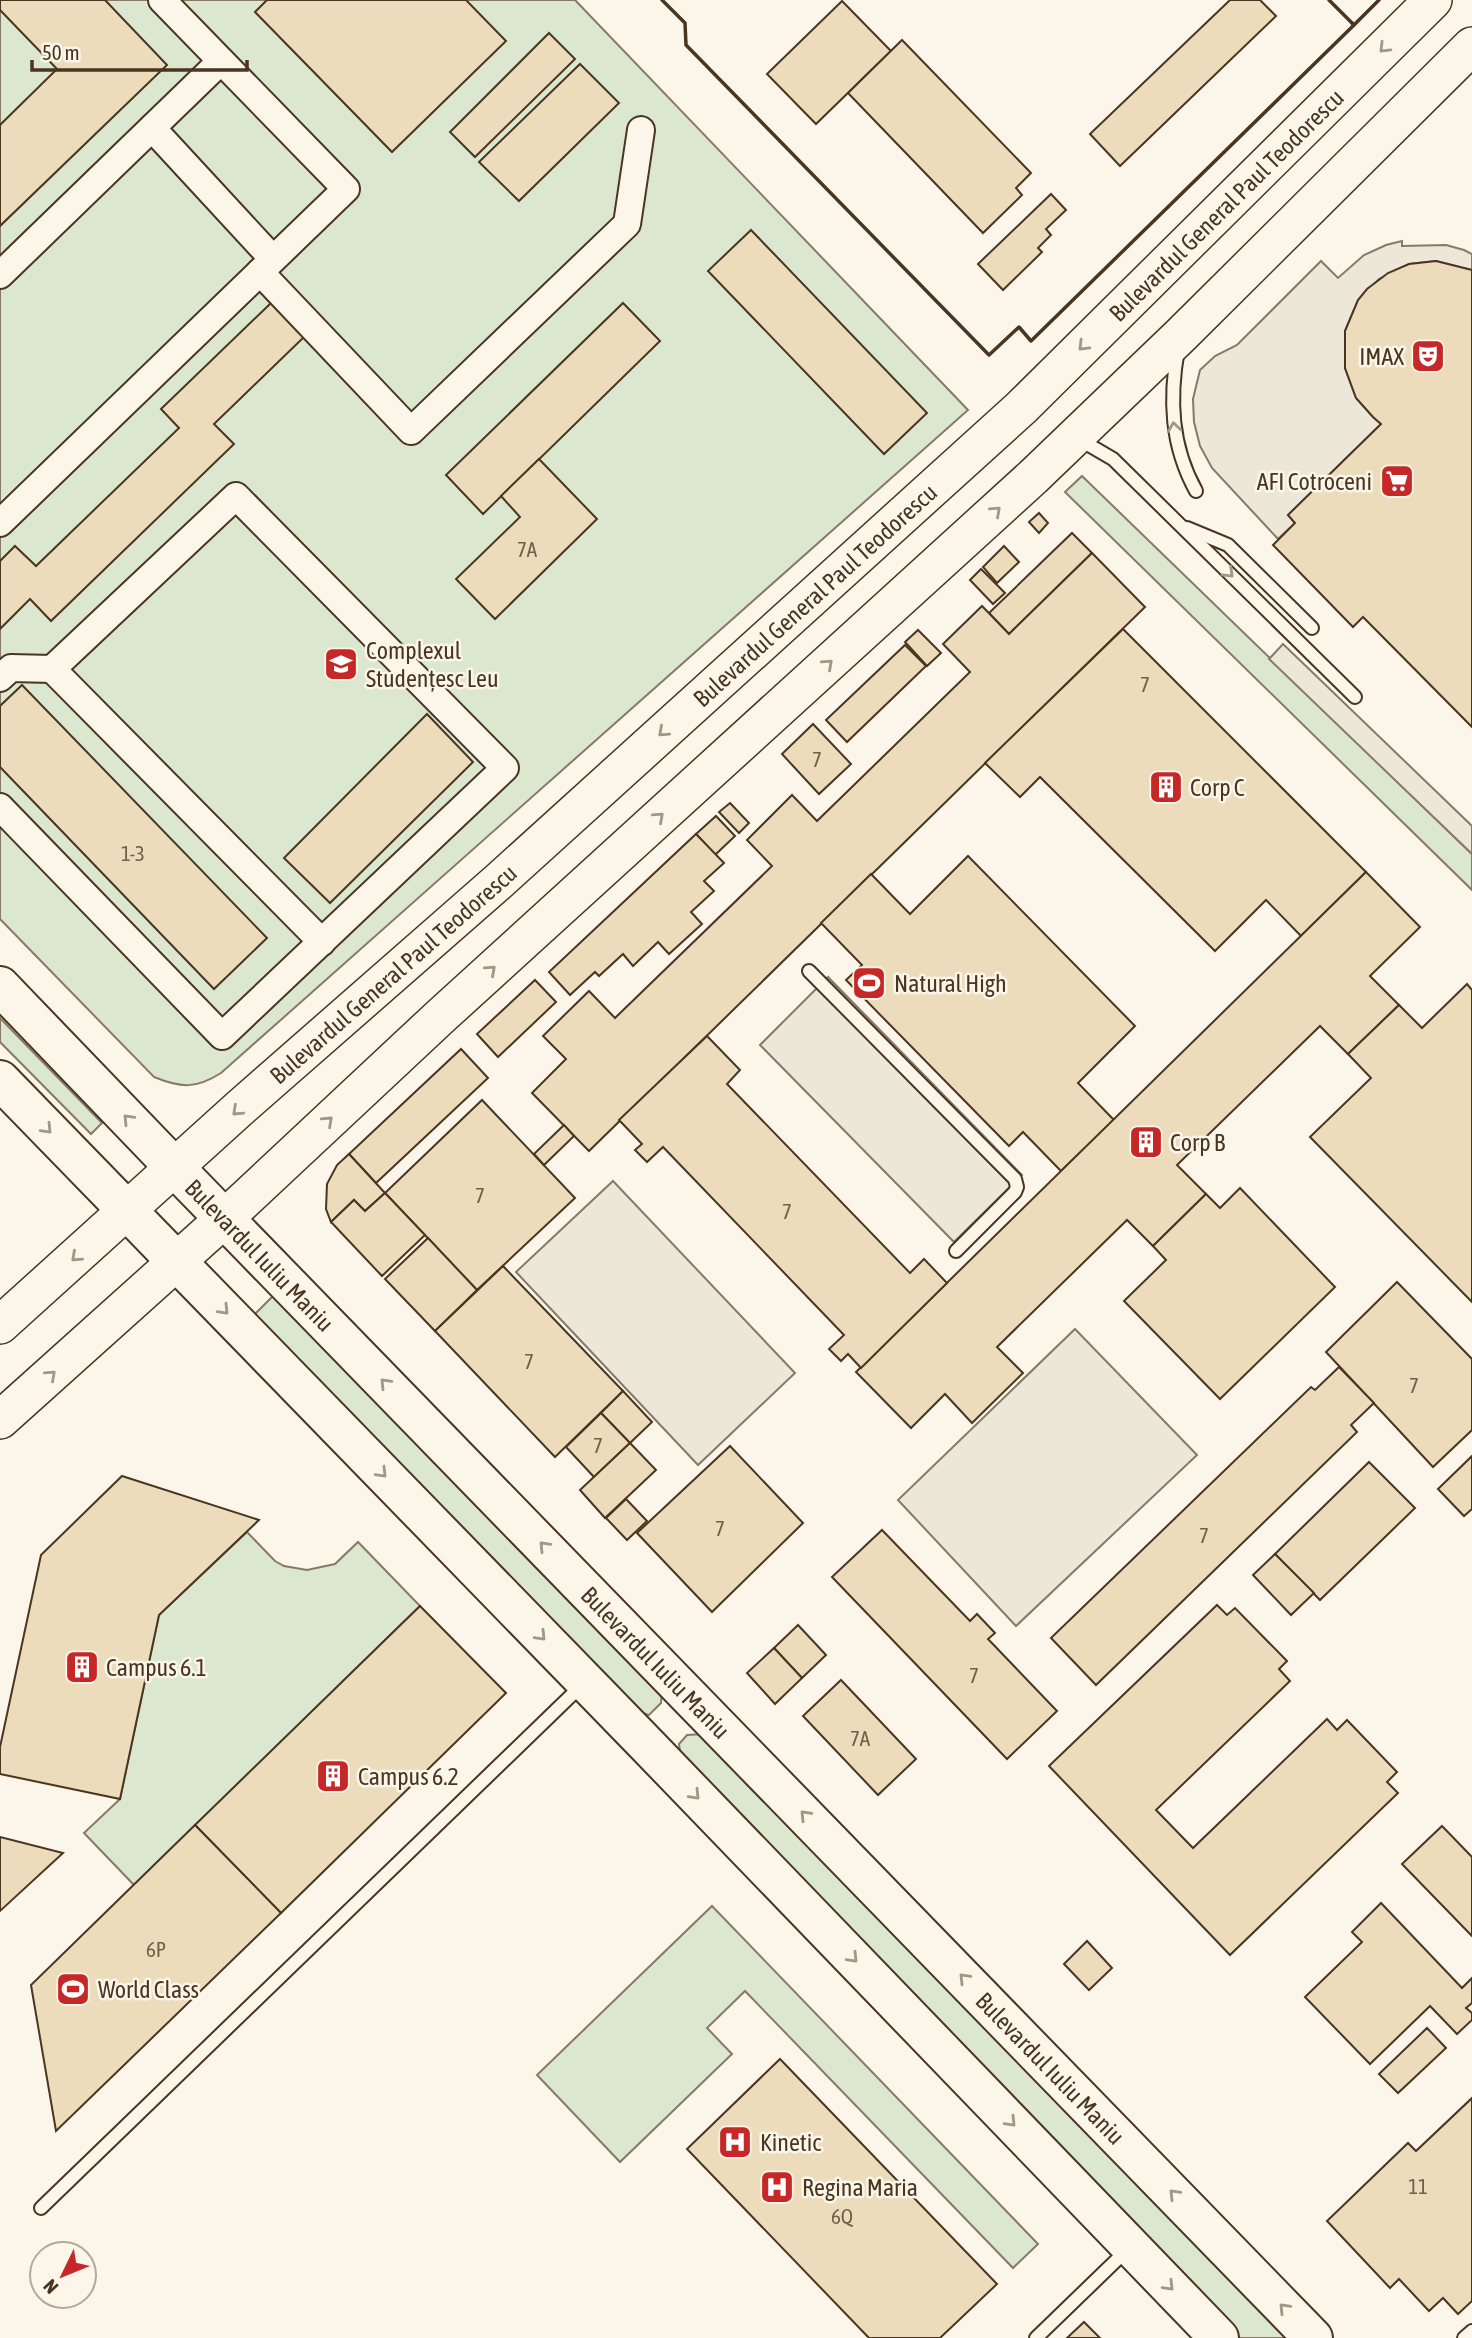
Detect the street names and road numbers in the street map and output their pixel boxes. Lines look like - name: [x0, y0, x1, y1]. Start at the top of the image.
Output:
- street label: Bulevardul General Paul Teodorescu: [1103, 83, 1349, 327]
- street label: Bulevardul General Paul Teodorescu: [688, 478, 942, 712]
- street label: Bulevardul General Paul Teodorescu: [264, 859, 522, 1089]
- street label: Bulevardul Iuliu Maniu: [180, 1174, 339, 1337]
- street label: Bulevardul Iuliu Maniu: [576, 1581, 735, 1744]
- street label: Bulevardul Iuliu Maniu: [971, 1987, 1130, 2149]

